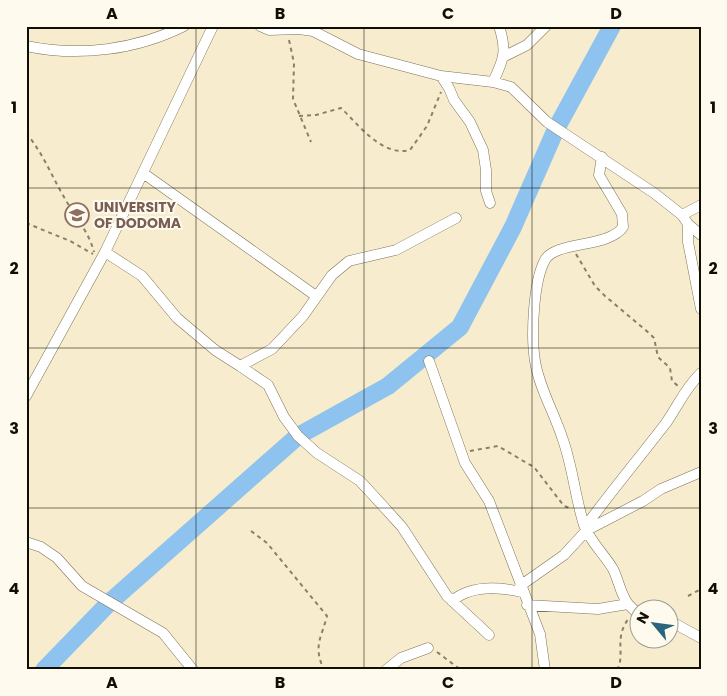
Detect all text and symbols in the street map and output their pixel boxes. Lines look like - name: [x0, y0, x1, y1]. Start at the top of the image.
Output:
- text: A: [106, 2, 118, 25]
- text: B: [275, 2, 285, 25]
- text: C: [442, 2, 454, 25]
- text: D: [610, 2, 622, 25]
- text: 1: [11, 96, 17, 119]
- text: 1: [710, 96, 716, 119]
- place label: UNIVERSITY OF DODOMA: [94, 197, 182, 233]
- school or university icon: UNIVERSITY OF DODOMA: [64, 202, 90, 228]
- text: 2: [9, 257, 19, 280]
- text: 2: [708, 257, 718, 280]
- text: 3: [9, 417, 19, 440]
- text: 3: [708, 417, 718, 440]
- text: 4: [9, 577, 20, 600]
- text: 4: [708, 577, 719, 600]
- north arrow: [630, 598, 680, 648]
- text: N: [631, 608, 654, 627]
- text: A: [106, 671, 118, 694]
- text: B: [275, 671, 285, 694]
- text: C: [442, 671, 454, 694]
- text: D: [610, 671, 622, 694]

